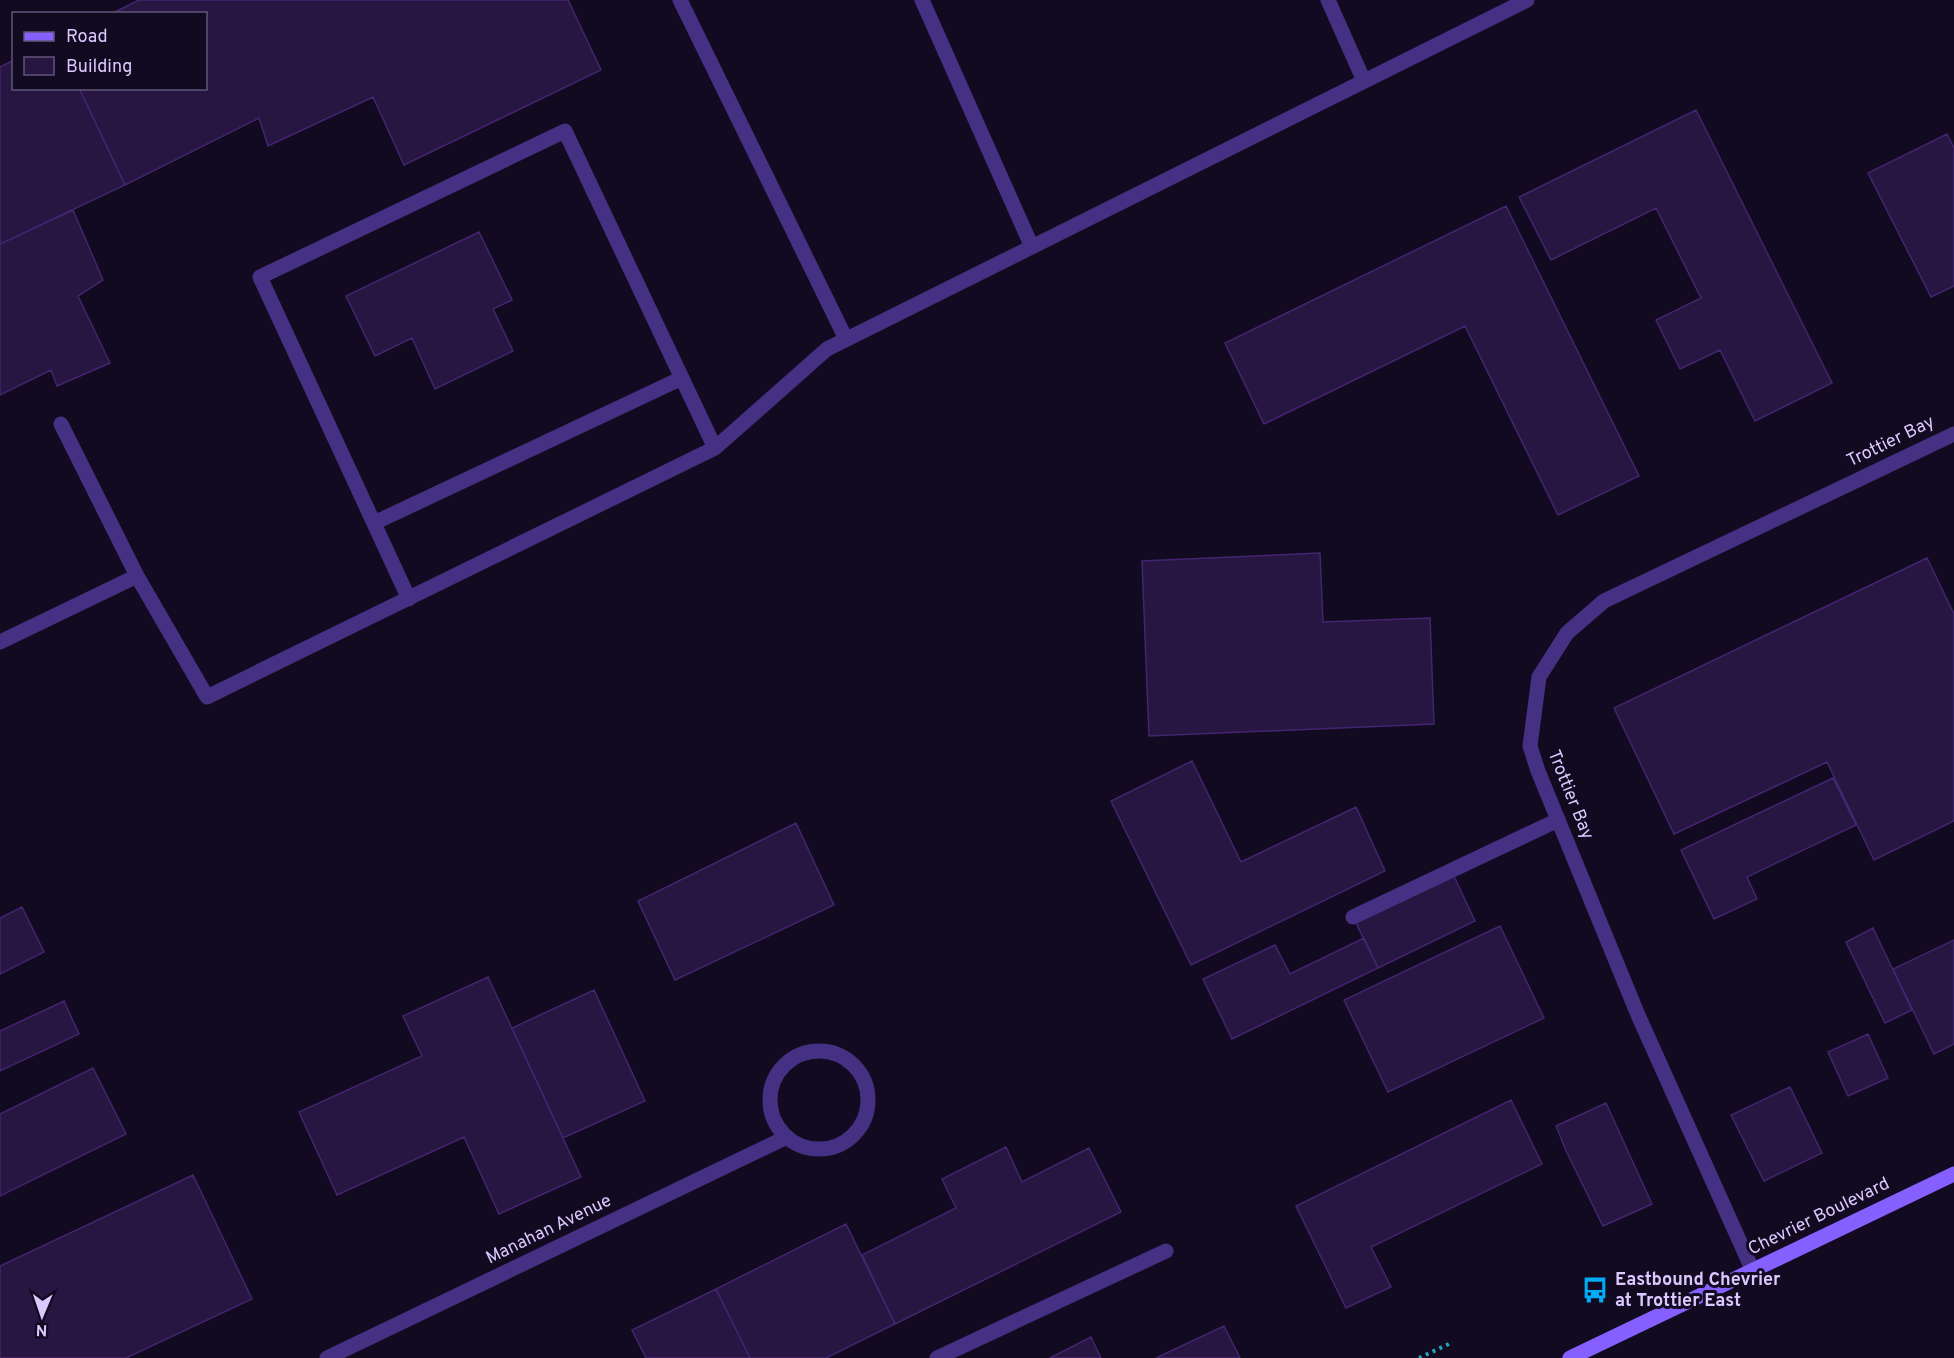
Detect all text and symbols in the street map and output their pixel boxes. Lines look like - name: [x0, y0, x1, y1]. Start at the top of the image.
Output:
- legend: [12, 12, 207, 90]
- text: Road: [66, 26, 108, 49]
- text: Building: [66, 56, 132, 79]
- street label: Trottier Bay: [1843, 411, 1939, 473]
- street label: Trottier Bay: [1542, 747, 1598, 843]
- street label: Chevrier Boulevard: [1744, 1173, 1894, 1261]
- street label: Manahan Avenue: [482, 1190, 616, 1270]
- place label: Eastbound Chevrier at Trottier East: [1615, 1269, 1781, 1313]
- bus stop icon: Eastbound Chevrier at Trottier East: [1580, 1275, 1610, 1305]
- north arrow: [12, 1286, 72, 1346]
- text: N: [35, 1319, 48, 1339]

